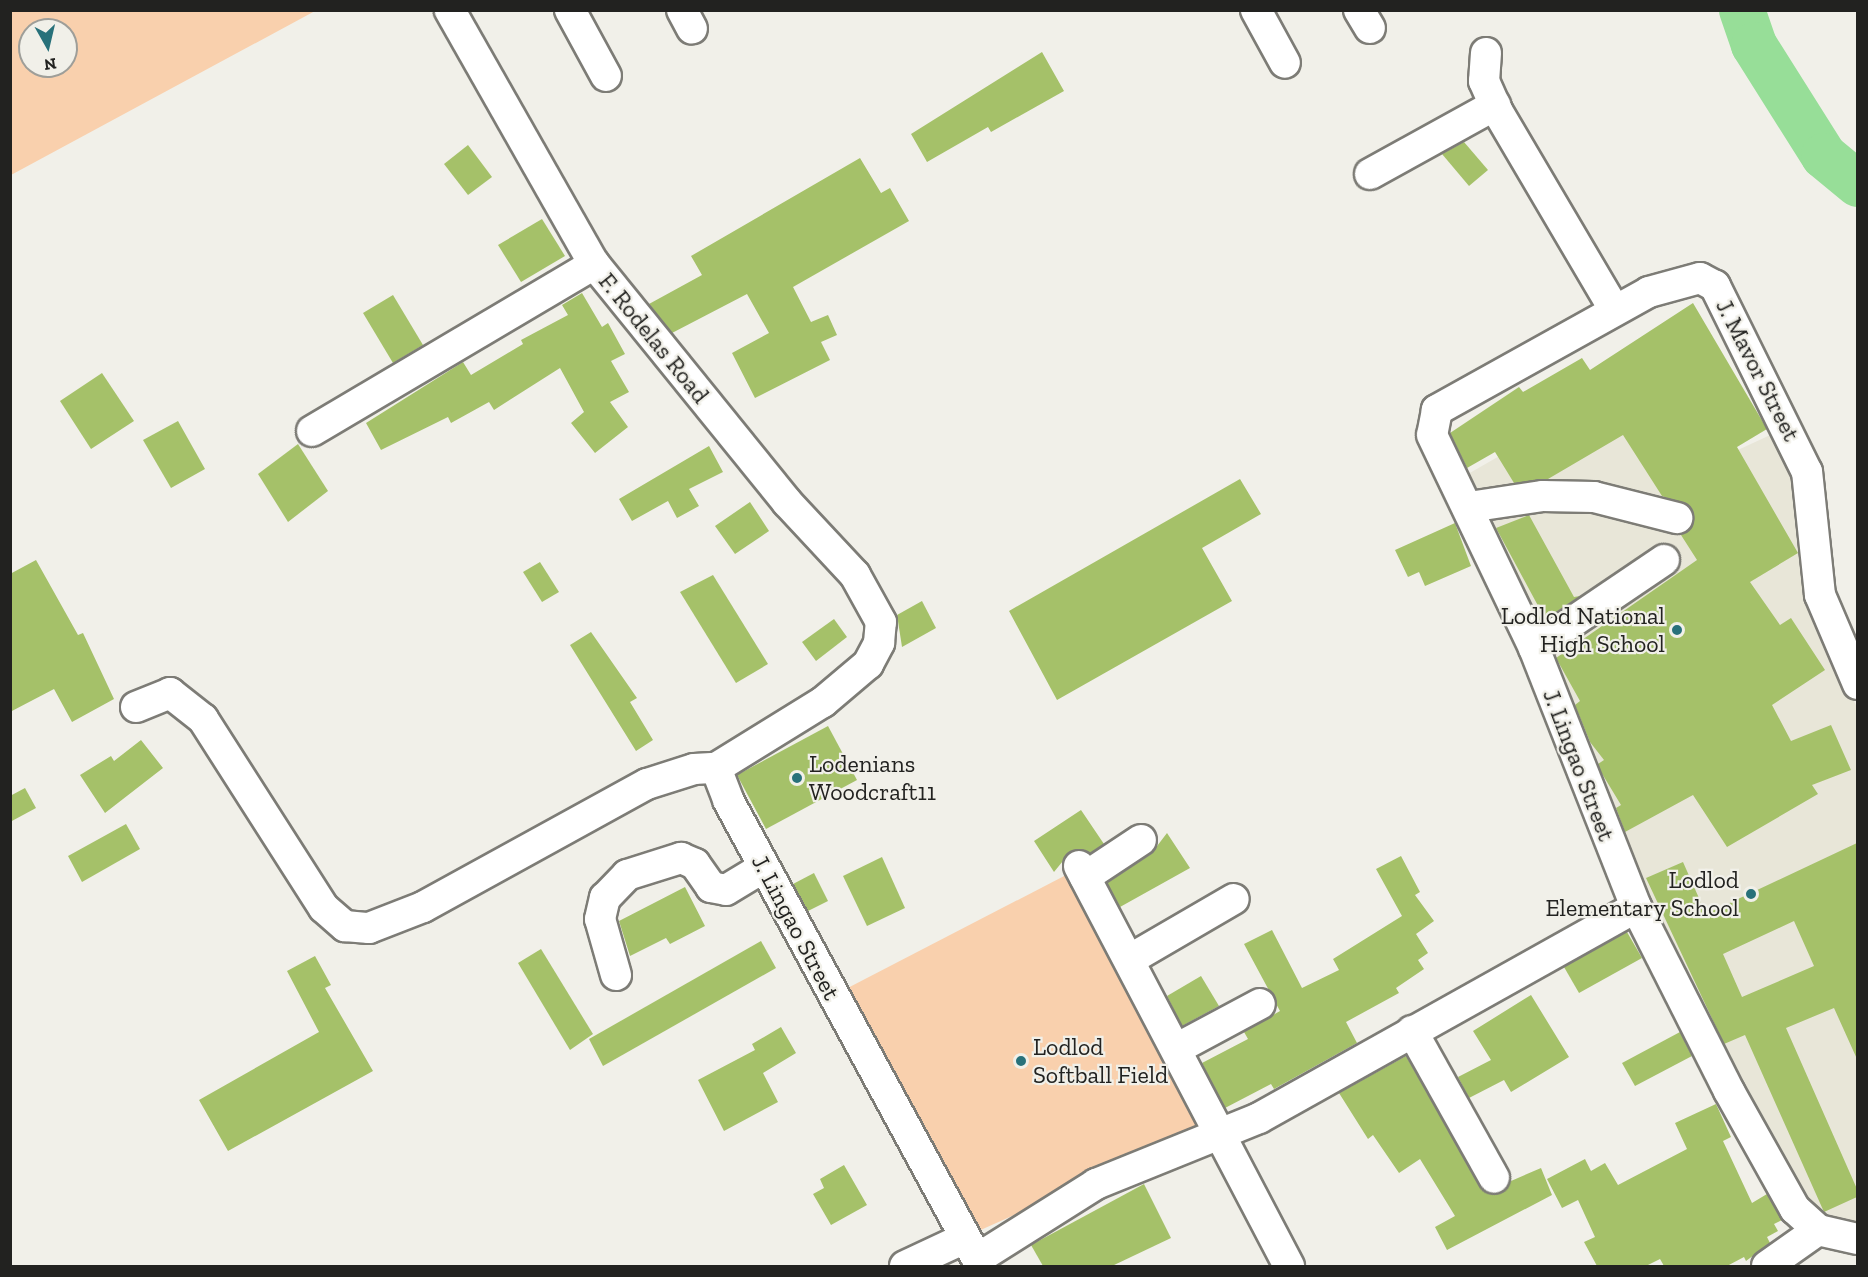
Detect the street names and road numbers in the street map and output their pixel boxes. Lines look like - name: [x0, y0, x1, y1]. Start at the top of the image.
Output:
- street label: F. Rodelas Road: [593, 267, 715, 409]
- street label: J. Mavor Street: [1710, 294, 1806, 446]
- street label: J. Lingao Street: [1537, 685, 1621, 845]
- street label: J. Lingao Street: [746, 850, 846, 1004]

